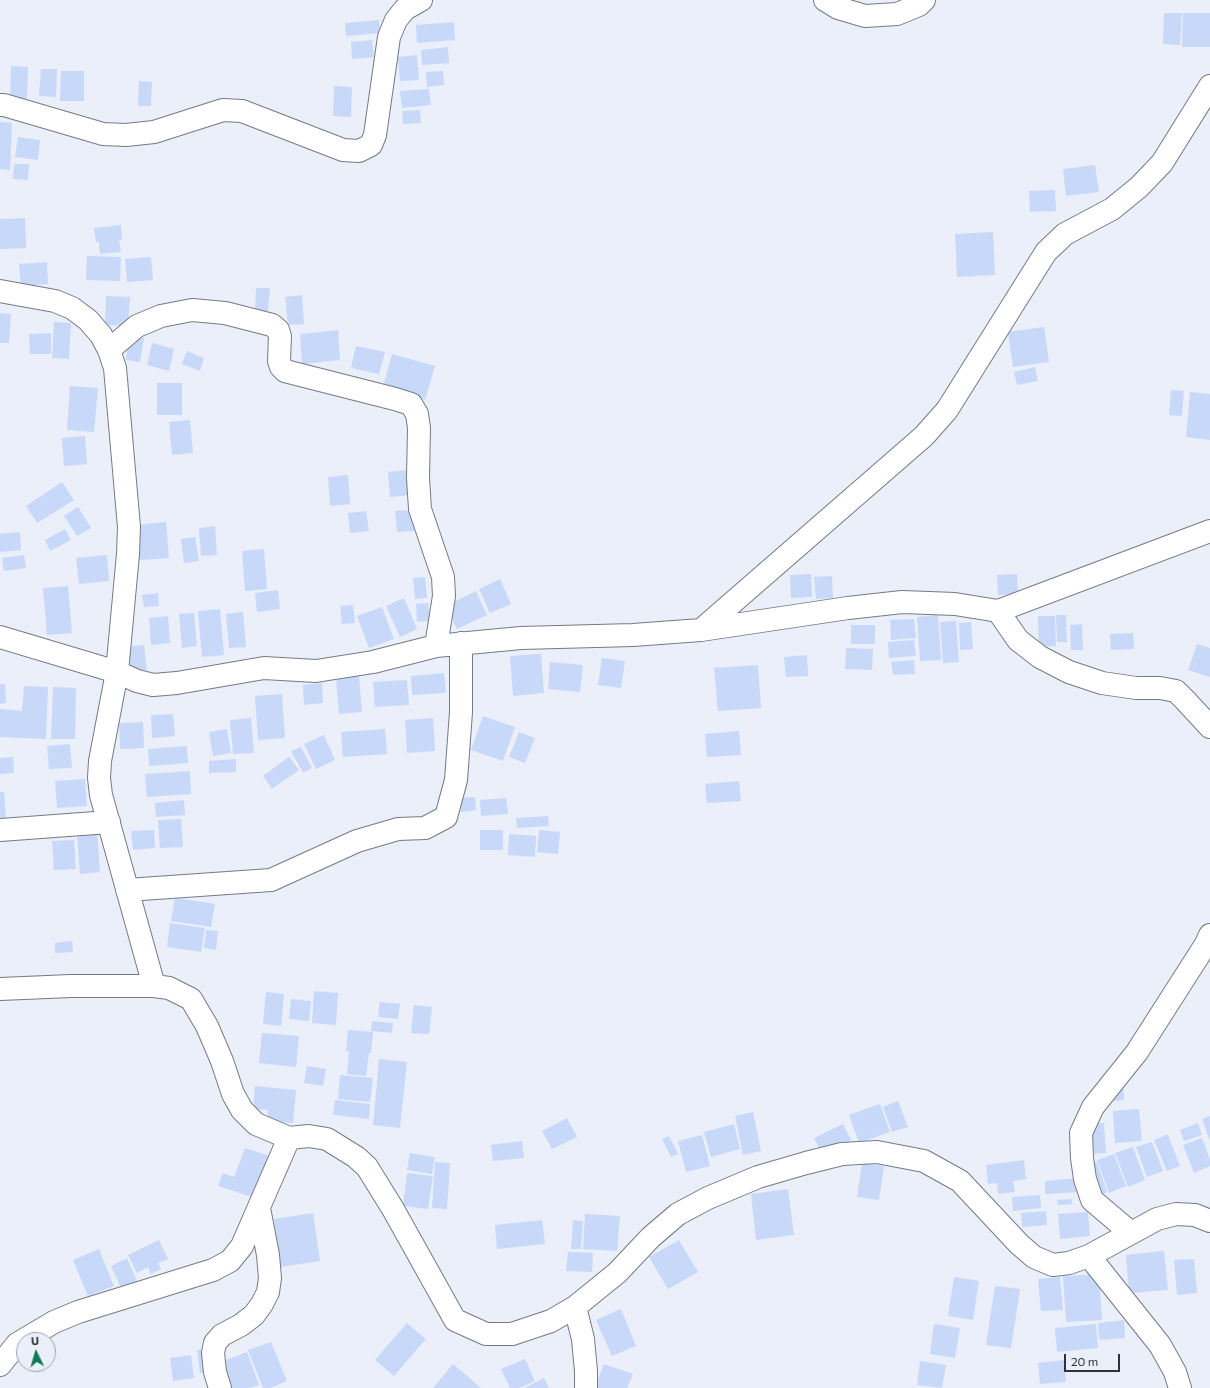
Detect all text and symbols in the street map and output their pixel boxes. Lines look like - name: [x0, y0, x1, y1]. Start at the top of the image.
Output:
- north arrow: [16, 1332, 56, 1372]
- text: U: [30, 1334, 40, 1347]
- scale bar: [1066, 1346, 1122, 1372]
- text: 20 m: [1071, 1354, 1098, 1368]

